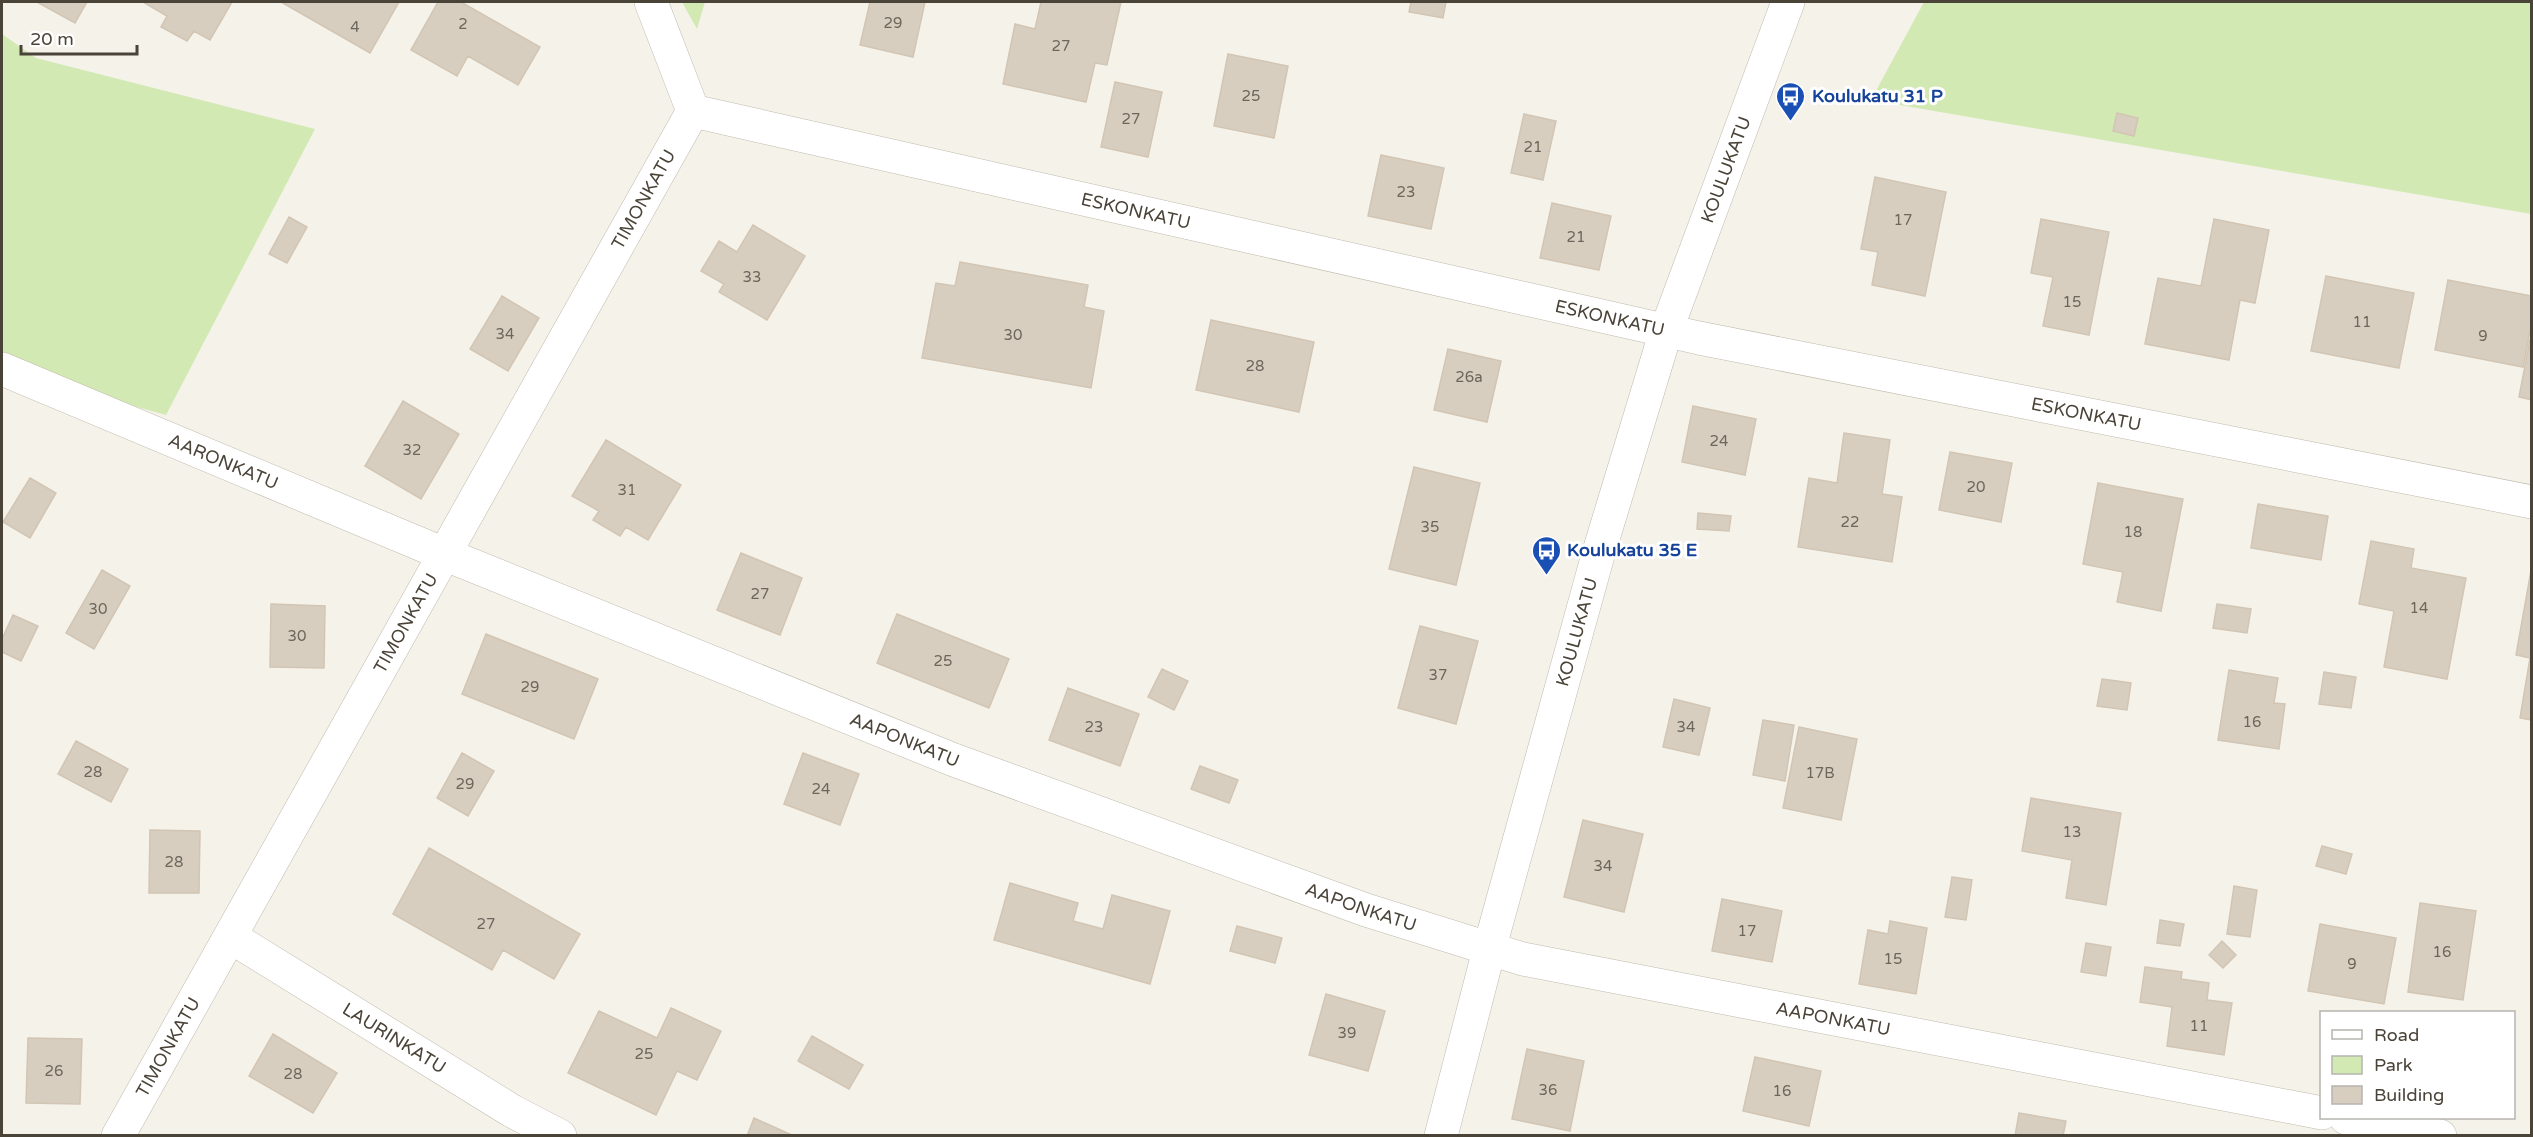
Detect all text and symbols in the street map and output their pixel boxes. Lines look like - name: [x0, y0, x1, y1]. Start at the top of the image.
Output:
- house number: 29: [884, 14, 902, 32]
- house number: 2: [458, 15, 468, 33]
- scale bar: [21, 18, 136, 56]
- house number: 4: [350, 18, 360, 36]
- text: 20 m: [30, 28, 74, 50]
- house number: 27: [1052, 37, 1070, 55]
- bus stop icon: Koulukatu 31 P: [1775, 80, 1807, 122]
- place label: Koulukatu 31 P: [1812, 85, 1943, 107]
- house number: 25: [1242, 87, 1260, 105]
- house number: 27: [1122, 110, 1140, 128]
- street label: KOULUKATU: [1696, 113, 1756, 226]
- house number: 21: [1524, 138, 1542, 156]
- street label: TIMONKATU: [607, 145, 680, 253]
- house number: 23: [1397, 183, 1415, 201]
- street label: ESKONKATU: [1079, 188, 1193, 234]
- house number: 17: [1894, 211, 1912, 229]
- house number: 21: [1567, 228, 1585, 246]
- house number: 33: [743, 268, 761, 286]
- house number: 15: [2063, 293, 2081, 311]
- street label: ESKONKATU: [1553, 295, 1667, 341]
- house number: 11: [2353, 313, 2371, 331]
- house number: 34: [496, 325, 514, 343]
- house number: 30: [1004, 326, 1022, 344]
- house number: 9: [2478, 327, 2488, 345]
- house number: 28: [1246, 357, 1264, 375]
- house number: 26a: [1455, 368, 1483, 386]
- street label: ESKONKATU: [2029, 393, 2143, 436]
- street label: AARONKATU: [165, 429, 282, 494]
- house number: 24: [1710, 432, 1728, 450]
- house number: 32: [403, 441, 421, 459]
- house number: 20: [1967, 478, 1985, 496]
- house number: 31: [618, 481, 636, 499]
- house number: 22: [1841, 513, 1859, 531]
- house number: 35: [1421, 518, 1439, 536]
- house number: 18: [2124, 523, 2142, 541]
- bus stop icon: Koulukatu 35 E: [1530, 534, 1562, 576]
- place label: Koulukatu 35 E: [1567, 539, 1697, 561]
- street label: TIMONKATU: [369, 569, 442, 677]
- street label: KOULUKATU: [1551, 575, 1602, 689]
- house number: 27: [751, 585, 769, 603]
- house number: 14: [2410, 599, 2428, 617]
- house number: 30: [89, 600, 107, 618]
- house number: 30: [288, 627, 306, 645]
- house number: 25: [934, 652, 952, 670]
- house number: 37: [1429, 666, 1447, 684]
- house number: 29: [521, 678, 539, 696]
- street label: AAPONKATU: [847, 708, 963, 772]
- house number: 16: [2243, 713, 2261, 731]
- house number: 23: [1085, 718, 1103, 736]
- house number: 34: [1677, 718, 1695, 736]
- house number: 28: [84, 763, 102, 781]
- house number: 17B: [1805, 764, 1835, 782]
- house number: 29: [456, 775, 474, 793]
- house number: 24: [812, 780, 830, 798]
- house number: 13: [2063, 823, 2081, 841]
- house number: 28: [165, 853, 183, 871]
- house number: 34: [1594, 857, 1612, 875]
- street label: AAPONKATU: [1302, 878, 1419, 936]
- house number: 27: [477, 915, 495, 933]
- house number: 17: [1738, 922, 1756, 940]
- house number: 16: [2433, 943, 2451, 961]
- house number: 15: [1884, 950, 1902, 968]
- house number: 9: [2347, 955, 2357, 973]
- street label: TIMONKATU: [131, 993, 205, 1101]
- street label: AAPONKATU: [1774, 997, 1892, 1041]
- street label: LAURINKATU: [338, 998, 450, 1078]
- legend: [2320, 1011, 2515, 1119]
- house number: 11: [2190, 1017, 2208, 1035]
- house number: 39: [1338, 1024, 1356, 1042]
- text: Road: [2374, 1024, 2419, 1046]
- house number: 25: [635, 1045, 653, 1063]
- text: Park: [2374, 1054, 2413, 1076]
- house number: 26: [45, 1062, 63, 1080]
- house number: 28: [284, 1065, 302, 1083]
- house number: 36: [1539, 1081, 1557, 1099]
- house number: 16: [1773, 1082, 1791, 1100]
- text: Building: [2374, 1084, 2444, 1106]

